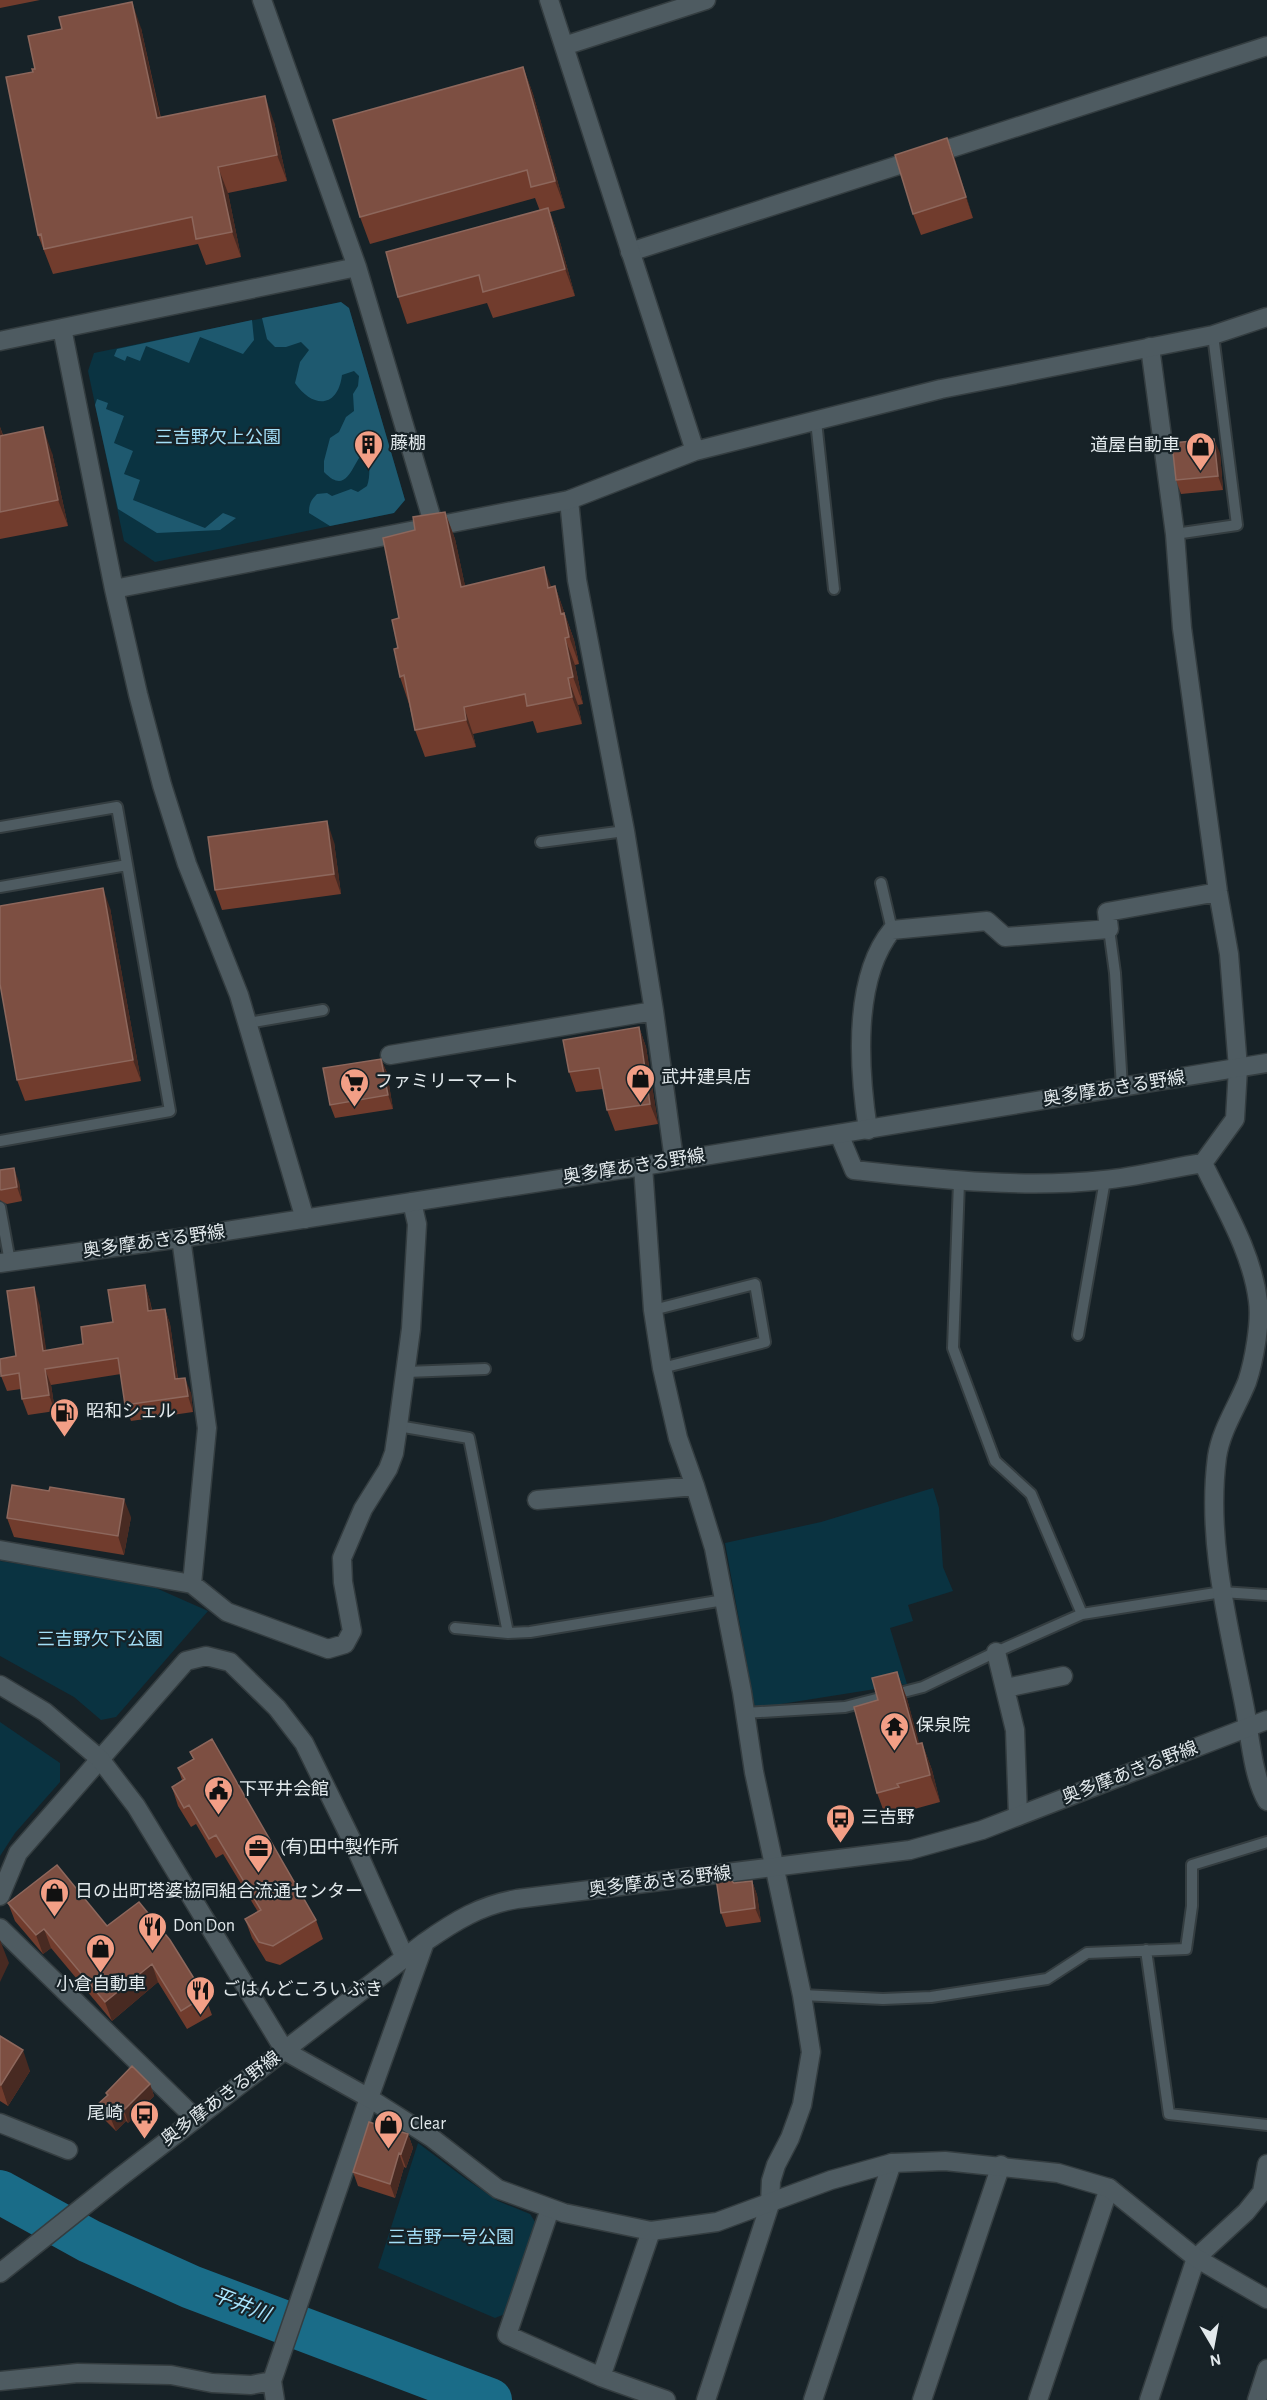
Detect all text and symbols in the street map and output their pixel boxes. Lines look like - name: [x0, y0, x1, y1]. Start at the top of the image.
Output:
- park label: 三吉野欠上公園: [155, 427, 281, 447]
- building icon: 藤棚: [353, 428, 385, 470]
- shop icon: 道屋自動車: [1185, 430, 1217, 472]
- place label: 藤棚: [390, 434, 426, 453]
- place label: 道屋自動車: [1090, 435, 1180, 455]
- shop icon: 武井建具店: [624, 1062, 656, 1104]
- supermarket icon: ファミリーマート: [338, 1066, 370, 1108]
- place label: 武井建具店: [661, 1067, 751, 1087]
- street label: 奥多摩あきる野線: [1041, 1067, 1186, 1109]
- place label: ファミリーマート: [375, 1073, 519, 1091]
- street label: 奥多摩あきる野線: [561, 1145, 706, 1187]
- street label: 奥多摩あきる野線: [81, 1221, 226, 1261]
- fuel station icon: 昭和シェル: [49, 1396, 81, 1438]
- place label: 昭和シェル: [86, 1401, 176, 1421]
- park label: 三吉野欠下公園: [37, 1629, 163, 1649]
- temple icon: 保泉院: [879, 1710, 911, 1752]
- place label: 保泉院: [916, 1716, 970, 1735]
- street label: 奥多摩あきる野線: [1059, 1737, 1200, 1807]
- public building icon: 下平井会館: [202, 1774, 234, 1816]
- place label: 下平井会館: [239, 1779, 329, 1799]
- bus stop icon: 三吉野: [824, 1802, 856, 1844]
- place label: 三吉野: [861, 1808, 915, 1827]
- office icon: (有)田中製作所: [243, 1832, 275, 1874]
- place label: (有)田中製作所: [280, 1837, 399, 1857]
- street label: 奥多摩あきる野線: [587, 1862, 732, 1900]
- shop icon: 日の出町塔婆協同組合流通センター: [38, 1876, 70, 1918]
- place label: 日の出町塔婆協同組合流通センター: [75, 1881, 363, 1901]
- restaurant icon: Don Don: [136, 1910, 168, 1952]
- place label: Don Don: [173, 1917, 235, 1935]
- shop icon: 小倉自動車: [85, 1932, 117, 1974]
- place label: 小倉自動車: [56, 1974, 146, 1994]
- restaurant icon: ごはんどころいぶき: [185, 1974, 217, 2016]
- place label: ごはんどころいぶき: [222, 1979, 383, 1999]
- street label: 奥多摩あきる野線: [157, 2047, 284, 2149]
- bus stop icon: 尾崎: [128, 2098, 160, 2140]
- place label: 尾崎: [87, 2104, 123, 2123]
- shop icon: Clear: [373, 2108, 405, 2150]
- place label: Clear: [410, 2115, 446, 2133]
- park label: 三吉野一号公園: [388, 2228, 514, 2247]
- water label: 平井川: [209, 2284, 275, 2326]
- north arrow: [1183, 2316, 1243, 2376]
- text: N: [1209, 2351, 1222, 2369]

